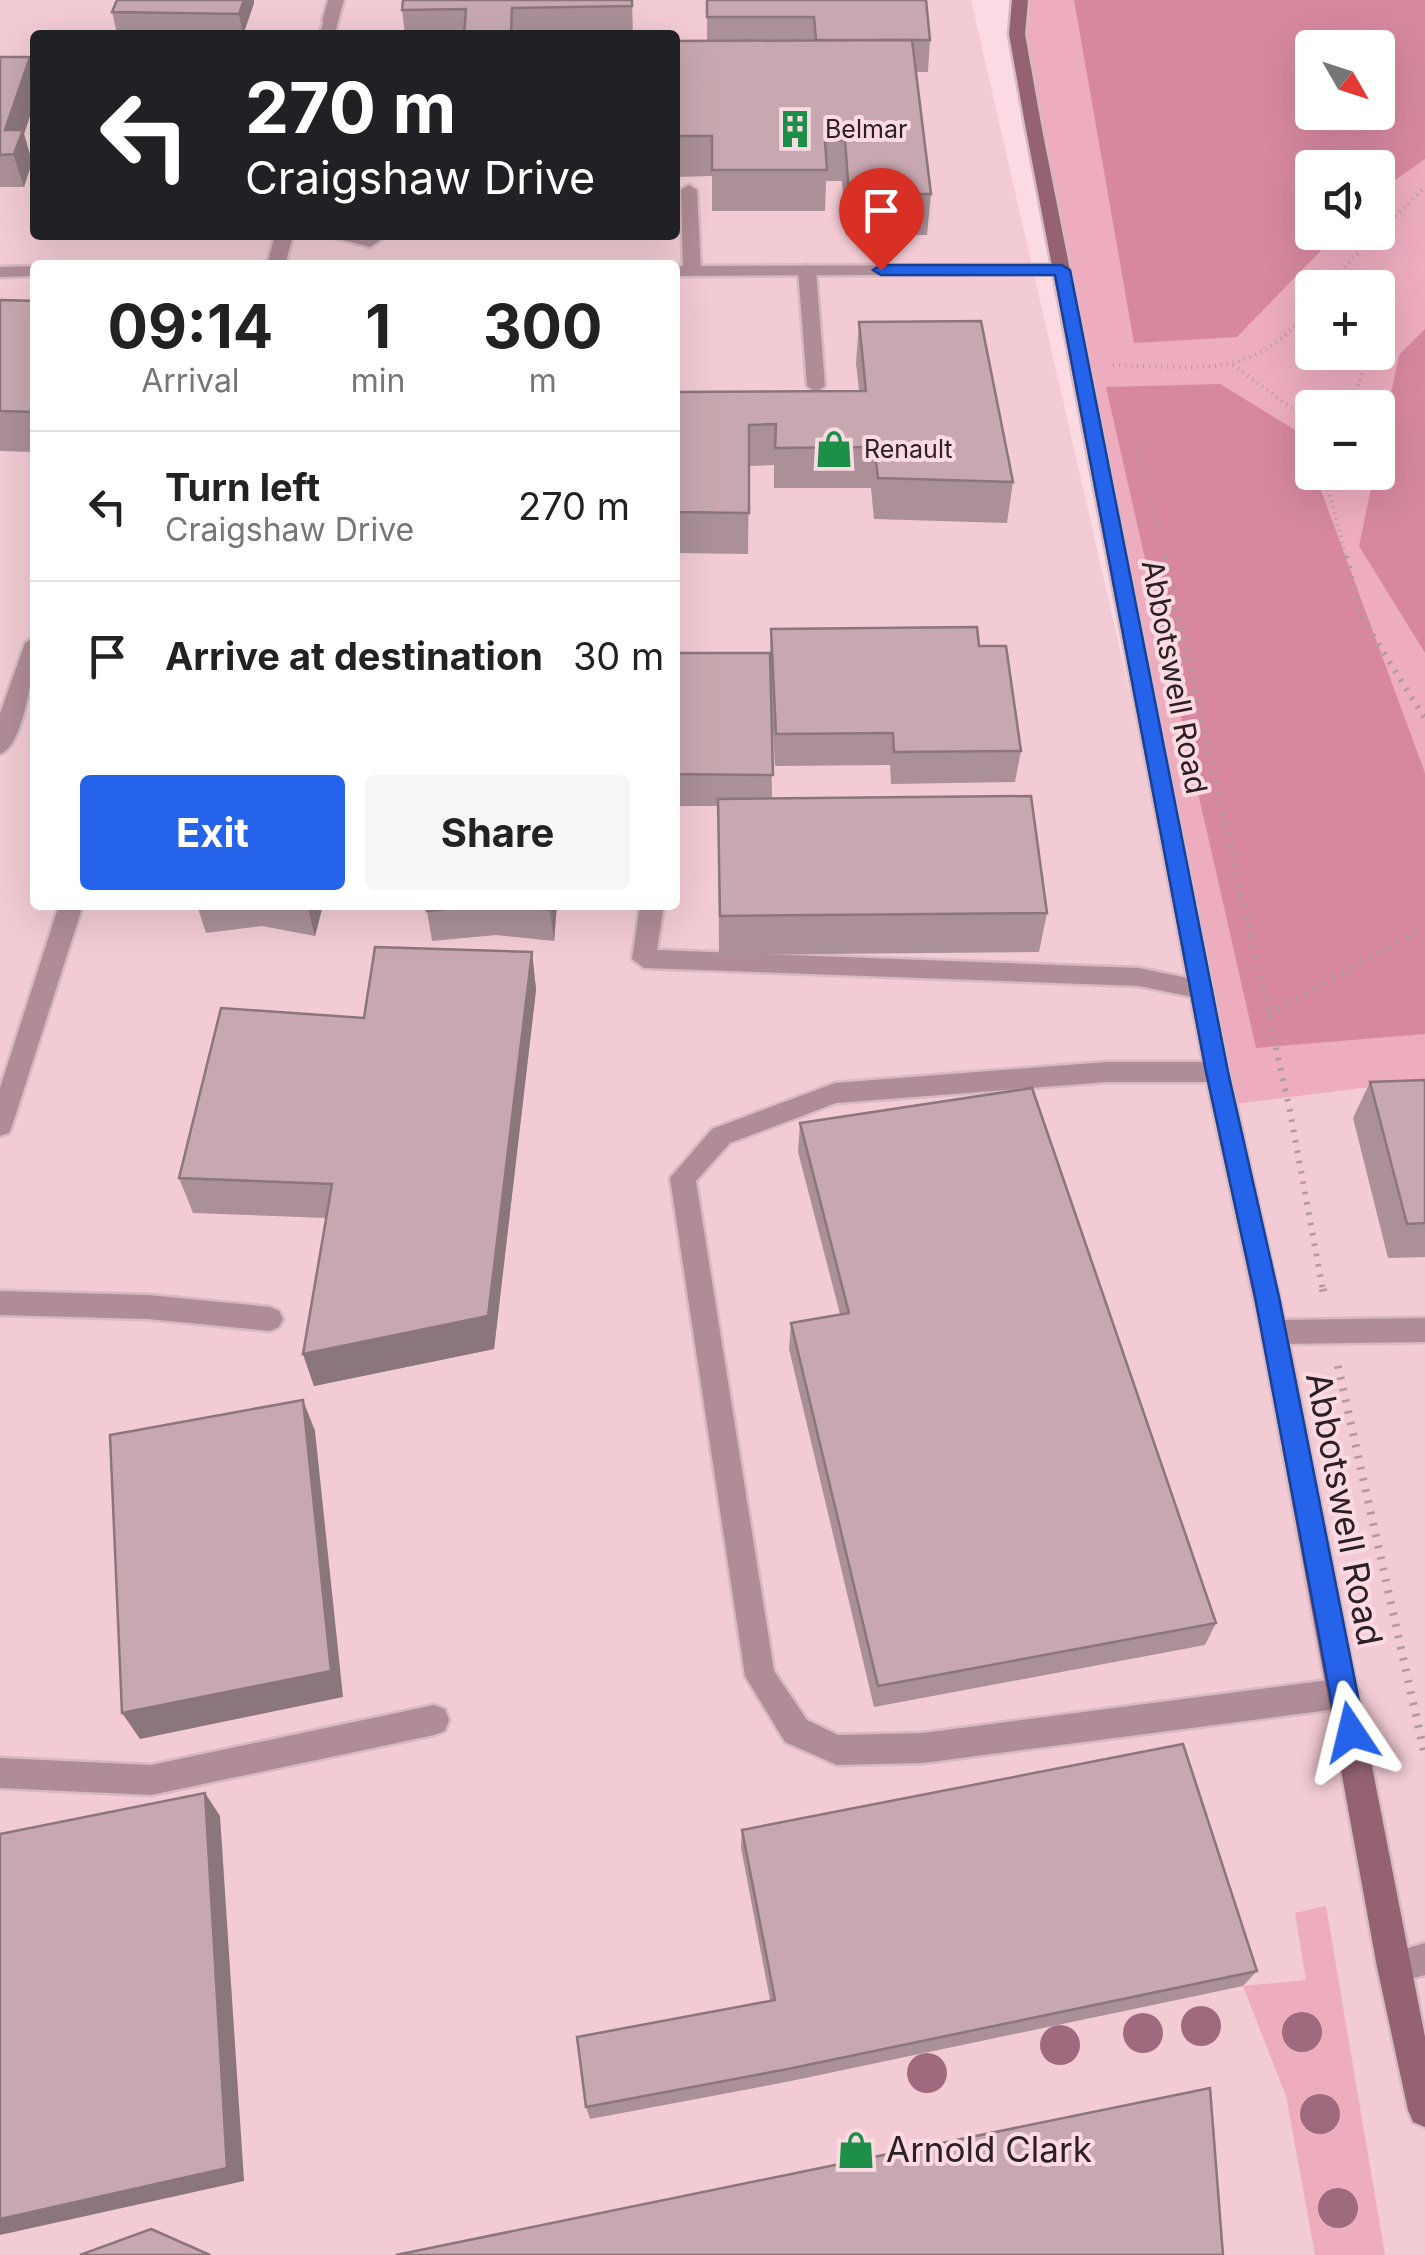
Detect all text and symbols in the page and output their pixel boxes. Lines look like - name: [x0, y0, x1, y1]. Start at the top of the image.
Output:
- north arrow: [1295, 30, 1395, 130]
- map controls: [1295, 30, 1395, 490]
- text: 270 m: [245, 65, 456, 150]
- icon: left: [80, 70, 210, 200]
- building icon: Belmar: [774, 108, 816, 150]
- place label: Belmar: [825, 114, 907, 144]
- text: Craigshaw Drive: [245, 150, 595, 205]
- button: sound: [1295, 150, 1395, 250]
- pin: [839, 168, 924, 271]
- icon: arrive: [854, 183, 909, 238]
- button: +: [1295, 270, 1395, 370]
- text: 09:14: [107, 290, 273, 362]
- text: 1: [365, 290, 391, 362]
- text: 300: [483, 290, 603, 362]
- text: Arrival: [141, 361, 240, 400]
- text: min: [351, 361, 405, 400]
- text: m: [529, 361, 557, 400]
- button: −: [1295, 390, 1395, 490]
- shop icon: Renault: [813, 428, 855, 470]
- place label: Renault: [864, 434, 953, 464]
- text: Turn left: [165, 464, 320, 510]
- icon: left: [80, 479, 135, 534]
- text: 270 m: [518, 483, 630, 529]
- text: Craigshaw Drive: [165, 510, 414, 549]
- street label: Abbotswell Road: [1135, 557, 1215, 797]
- icon: arrive: [80, 629, 135, 684]
- text: Arrive at destination: [165, 633, 543, 679]
- text: 30 m: [573, 633, 664, 679]
- button: Exit: [80, 775, 345, 890]
- button: Share: [365, 775, 630, 890]
- street label: Abbotswell Road: [1298, 1369, 1392, 1649]
- position arrow: [1299, 1680, 1403, 1784]
- place label: Arnold Clark: [886, 2128, 1092, 2170]
- shop icon: Arnold Clark: [835, 2129, 877, 2171]

